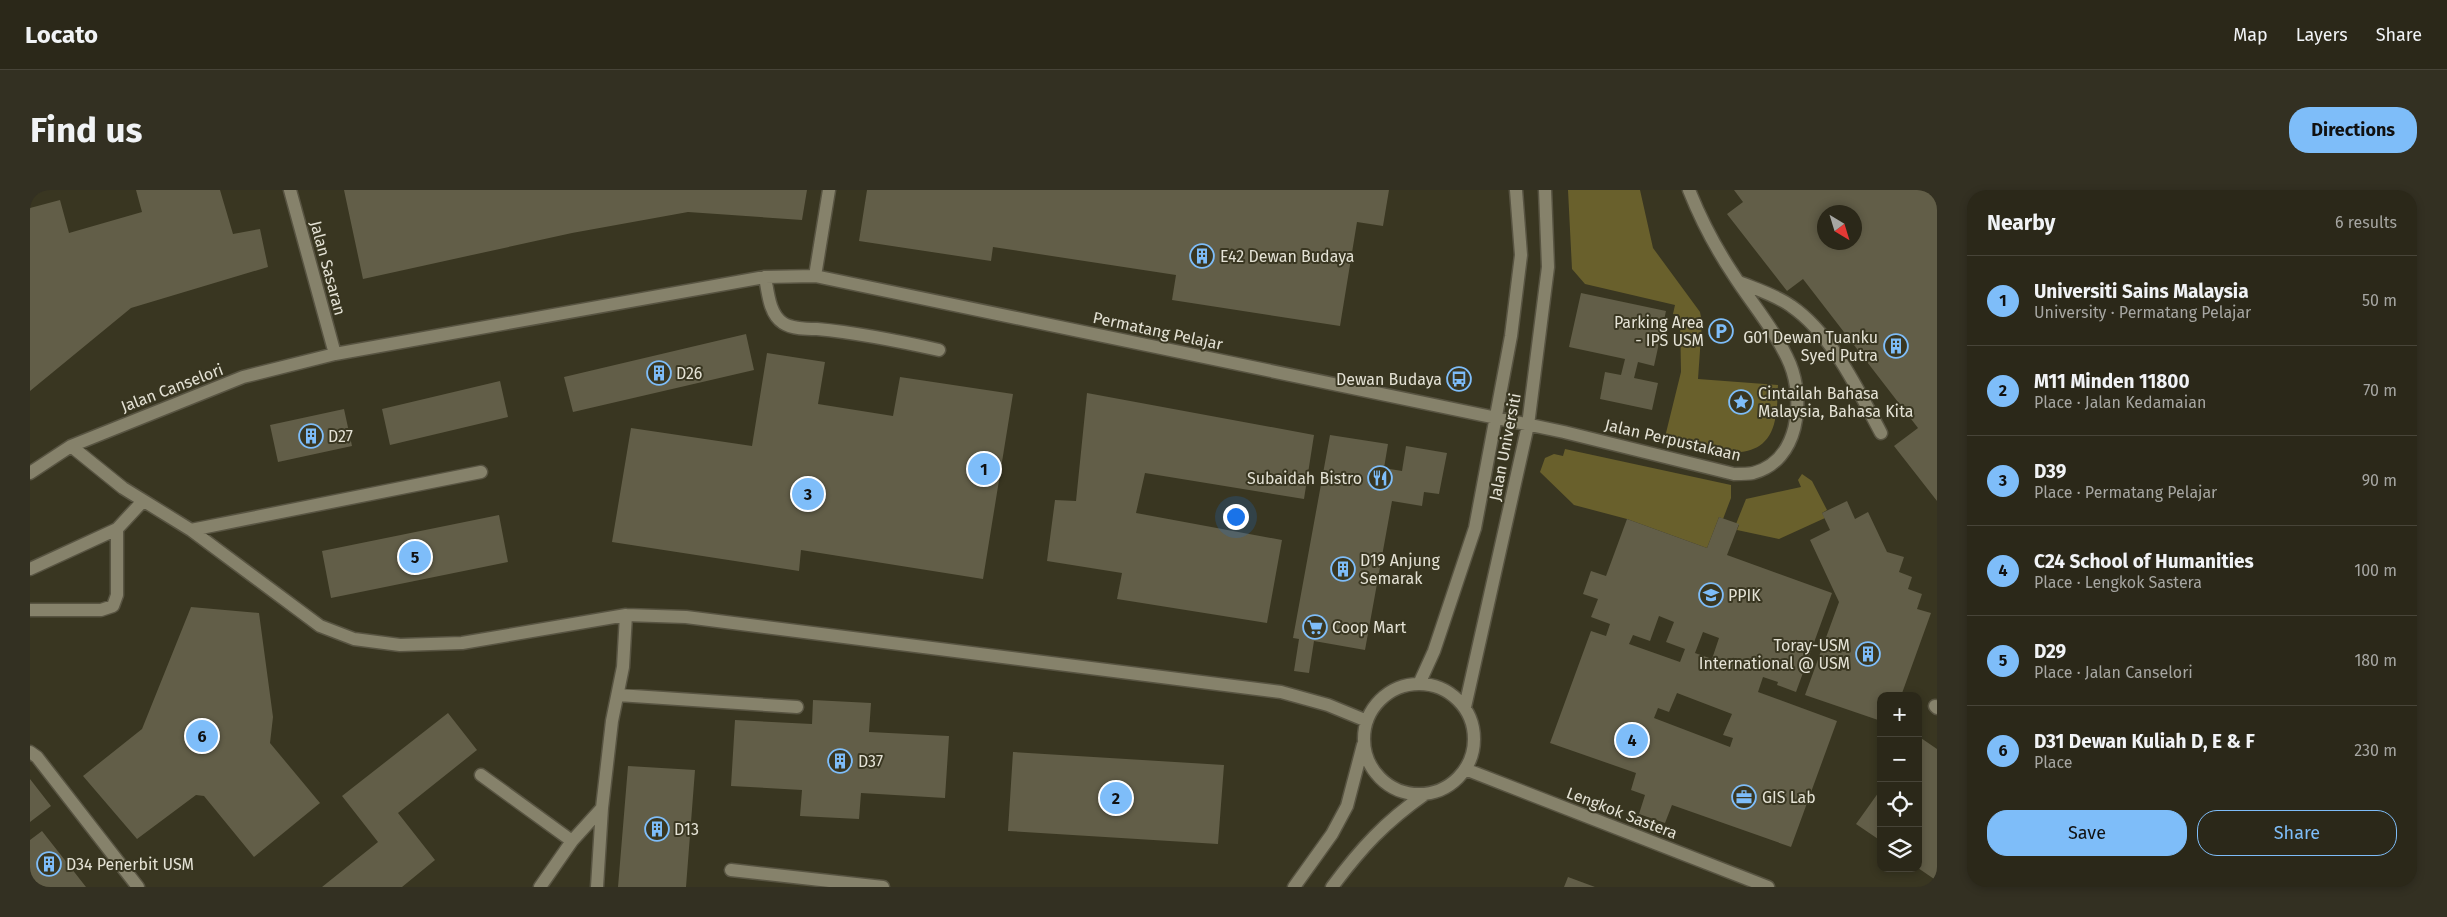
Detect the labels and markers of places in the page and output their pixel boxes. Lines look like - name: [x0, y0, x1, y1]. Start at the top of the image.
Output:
- building icon: E42 Dewan Budaya: [1189, 243, 1215, 269]
- place label: E42 Dewan Budaya: [1220, 247, 1354, 266]
- place label: Parking Area - IPS USM: [1614, 313, 1704, 350]
- parking icon: Parking Area - IPS USM: [1708, 318, 1734, 344]
- place label: G01 Dewan Tuanku Syed Putra: [1743, 328, 1878, 365]
- building icon: G01 Dewan Tuanku Syed Putra: [1883, 333, 1909, 359]
- building icon: D26: [646, 360, 672, 386]
- place label: D26: [676, 364, 702, 383]
- bus stop icon: Dewan Budaya: [1446, 366, 1472, 392]
- place label: Dewan Budaya: [1336, 370, 1442, 389]
- place label: Cintailah Bahasa Malaysia, Bahasa Kita: [1758, 384, 1914, 421]
- place icon: Cintailah Bahasa Malaysia, Bahasa Kita: [1728, 389, 1754, 415]
- building icon: D27: [298, 423, 324, 449]
- place label: D27: [328, 427, 353, 446]
- pin: 1: [968, 450, 1000, 488]
- restaurant icon: Subaidah Bistro: [1367, 465, 1393, 491]
- place label: Subaidah Bistro: [1247, 469, 1362, 488]
- pin: 3: [792, 475, 824, 513]
- pin: 5: [399, 538, 431, 576]
- place label: D19 Anjung Semarak: [1360, 551, 1440, 588]
- building icon: D19 Anjung Semarak: [1330, 556, 1356, 582]
- school or university icon: PPIK: [1698, 582, 1724, 608]
- place label: PPIK: [1728, 586, 1761, 605]
- supermarket icon: Coop Mart: [1302, 614, 1328, 640]
- place label: Coop Mart: [1332, 618, 1406, 637]
- place label: Toray-USM International @ USM: [1699, 636, 1850, 673]
- building icon: Toray-USM International @ USM: [1855, 641, 1881, 667]
- pin: 6: [186, 717, 218, 755]
- pin: 4: [1616, 721, 1648, 759]
- building icon: D37: [827, 748, 853, 774]
- place label: D37: [858, 752, 883, 771]
- pin: 2: [1100, 779, 1132, 817]
- office icon: GIS Lab: [1731, 784, 1757, 810]
- place label: GIS Lab: [1762, 788, 1816, 807]
- building icon: D13: [644, 816, 670, 842]
- place label: D13: [674, 820, 699, 839]
- building icon: D34 Penerbit USM: [36, 851, 62, 877]
- place label: D34 Penerbit USM: [66, 855, 194, 874]

